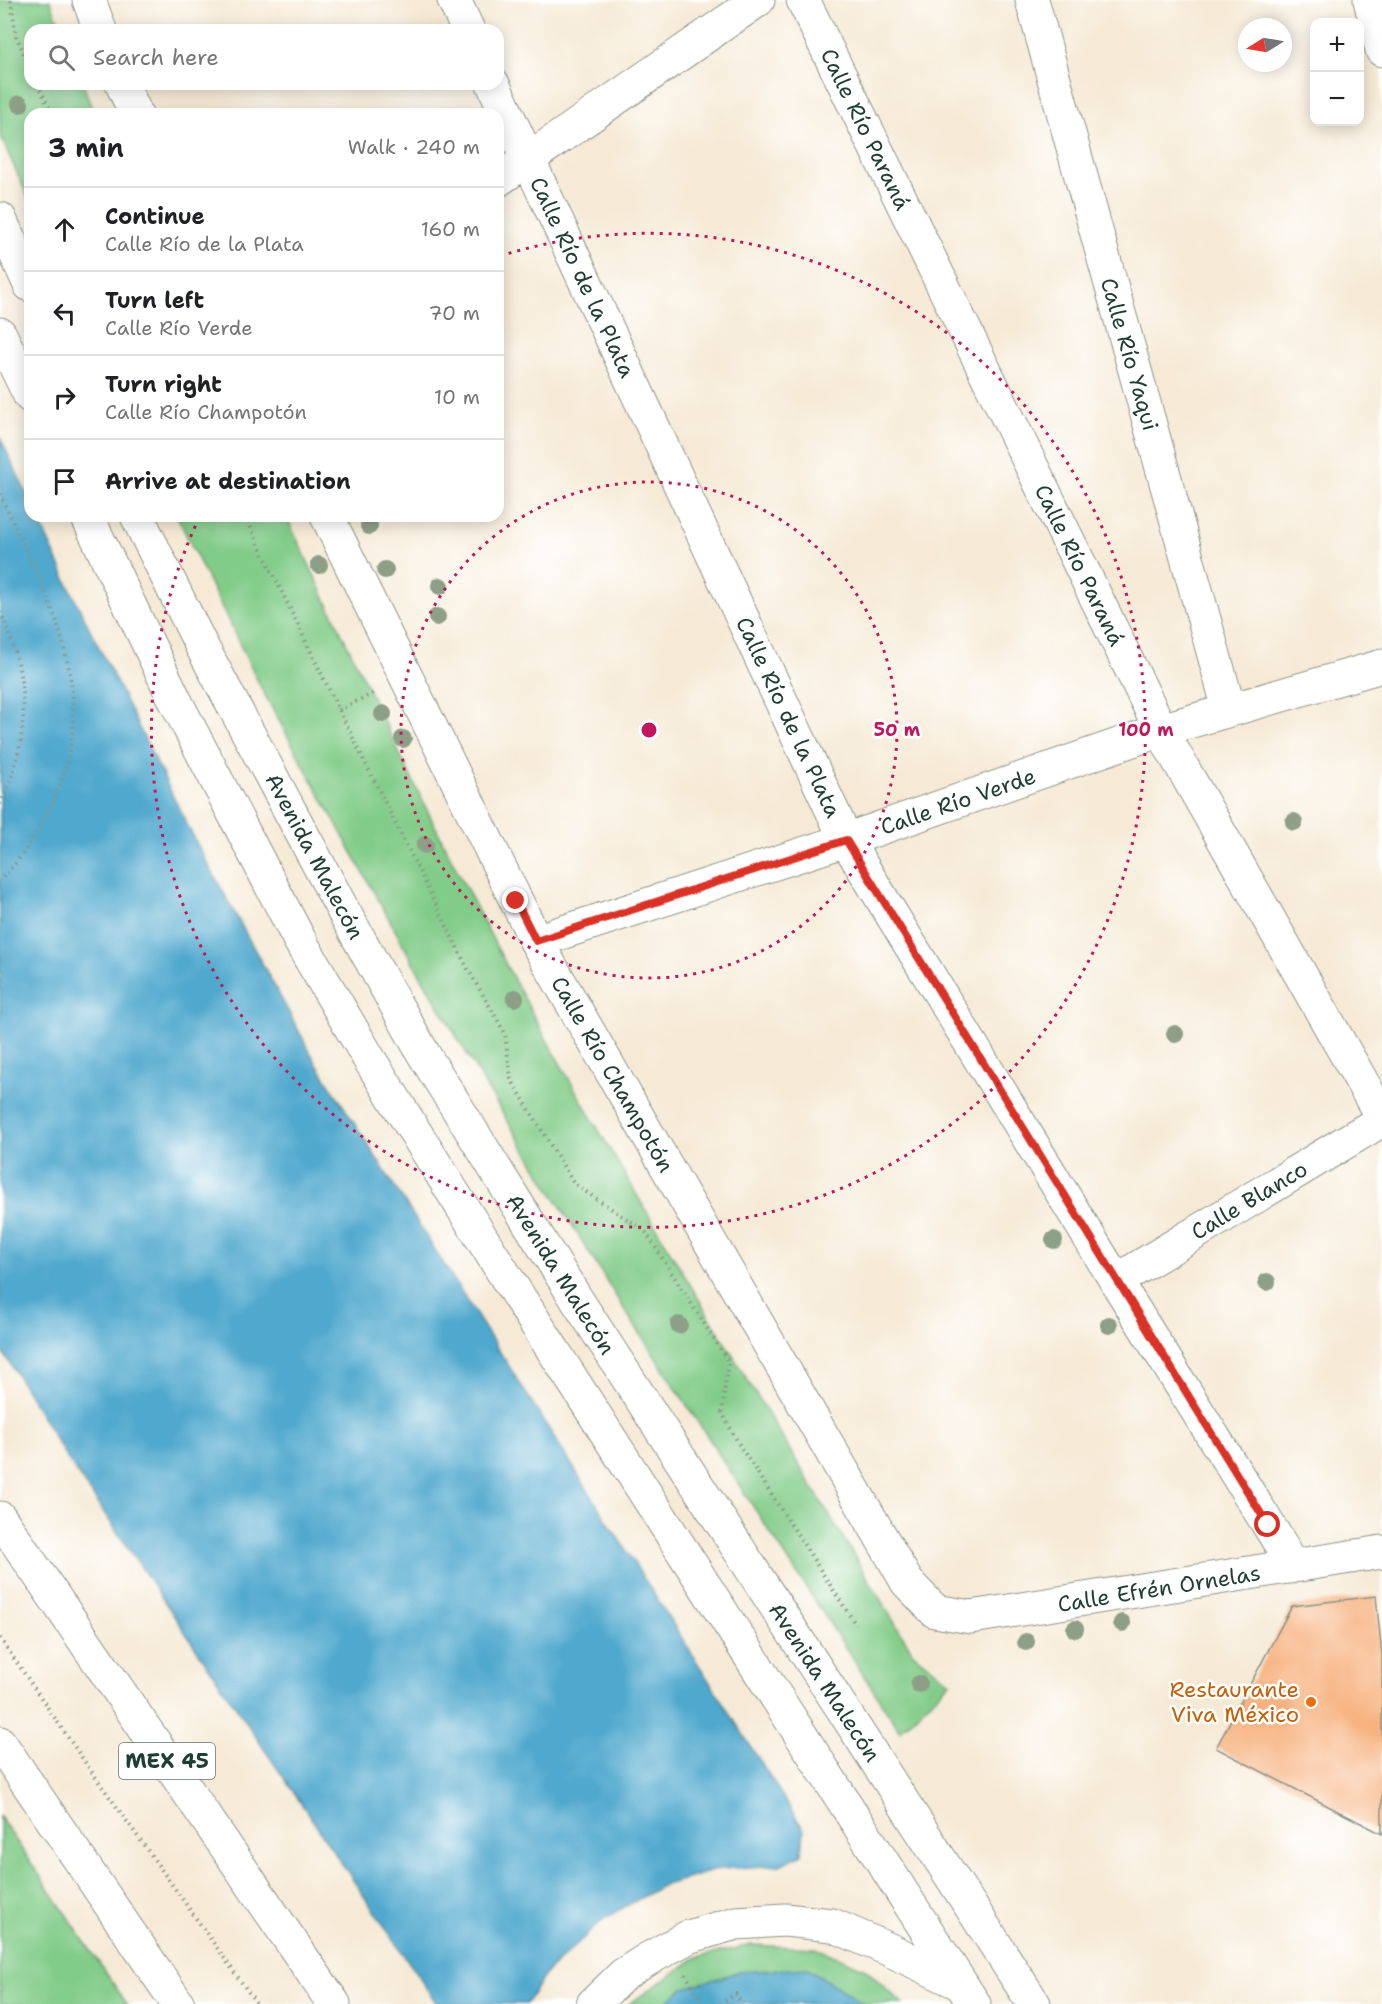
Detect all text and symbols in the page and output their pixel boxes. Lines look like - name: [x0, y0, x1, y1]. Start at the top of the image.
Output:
- north arrow: [1238, 18, 1292, 72]
- map controls: [1310, 18, 1364, 126]
- button: +: [1310, 18, 1364, 72]
- search box: [24, 24, 504, 90]
- icon: search: [45, 41, 78, 74]
- text: Search here: [93, 43, 219, 72]
- street label: Calle Río Paraná: [814, 44, 917, 215]
- button: −: [1310, 72, 1364, 126]
- text: 3 min: [48, 130, 124, 165]
- text: Walk · 240 m: [348, 134, 480, 160]
- street label: Calle Río de la Plata: [523, 172, 642, 383]
- text: Continue: [105, 202, 205, 231]
- icon: ahead: [48, 213, 81, 246]
- text: 160 m: [421, 216, 480, 242]
- text: Calle Río de la Plata: [105, 231, 304, 257]
- street label: Calle Río Yaqui: [1094, 274, 1165, 434]
- text: Turn left: [105, 286, 204, 315]
- icon: left: [48, 297, 81, 330]
- text: 70 m: [428, 300, 480, 326]
- text: Calle Río Verde: [105, 315, 253, 341]
- text: Turn right: [105, 370, 222, 399]
- icon: right: [48, 381, 81, 414]
- text: 10 m: [434, 384, 480, 410]
- text: Calle Río Champotón: [105, 399, 307, 425]
- icon: arrive: [48, 465, 81, 498]
- text: Arrive at destination: [105, 467, 351, 496]
- street label: Calle Río Paraná: [1028, 480, 1131, 651]
- street label: Calle Río de la Plata: [729, 612, 848, 823]
- text: 50 m: [874, 718, 921, 742]
- text: 100 m: [1118, 718, 1174, 742]
- centre of rings: [639, 720, 659, 740]
- street label: Calle Río Verde: [877, 761, 1040, 842]
- street label: Avenida Malecón: [258, 768, 371, 944]
- route end: [502, 887, 528, 913]
- street label: Calle Río Champotón: [545, 971, 681, 1178]
- street label: Calle Blanco: [1186, 1154, 1313, 1247]
- street label: Avenida Malecón: [499, 1188, 622, 1360]
- route start: [1254, 1511, 1280, 1537]
- street label: Calle Efrén Ornelas: [1056, 1558, 1263, 1619]
- street label: Avenida Malecón: [762, 1597, 887, 1767]
- place label: Restaurante Viva México: [1169, 1675, 1299, 1729]
- marker: Restaurante Viva México: [1304, 1695, 1318, 1709]
- road number: MEX 45: [119, 1743, 215, 1779]

